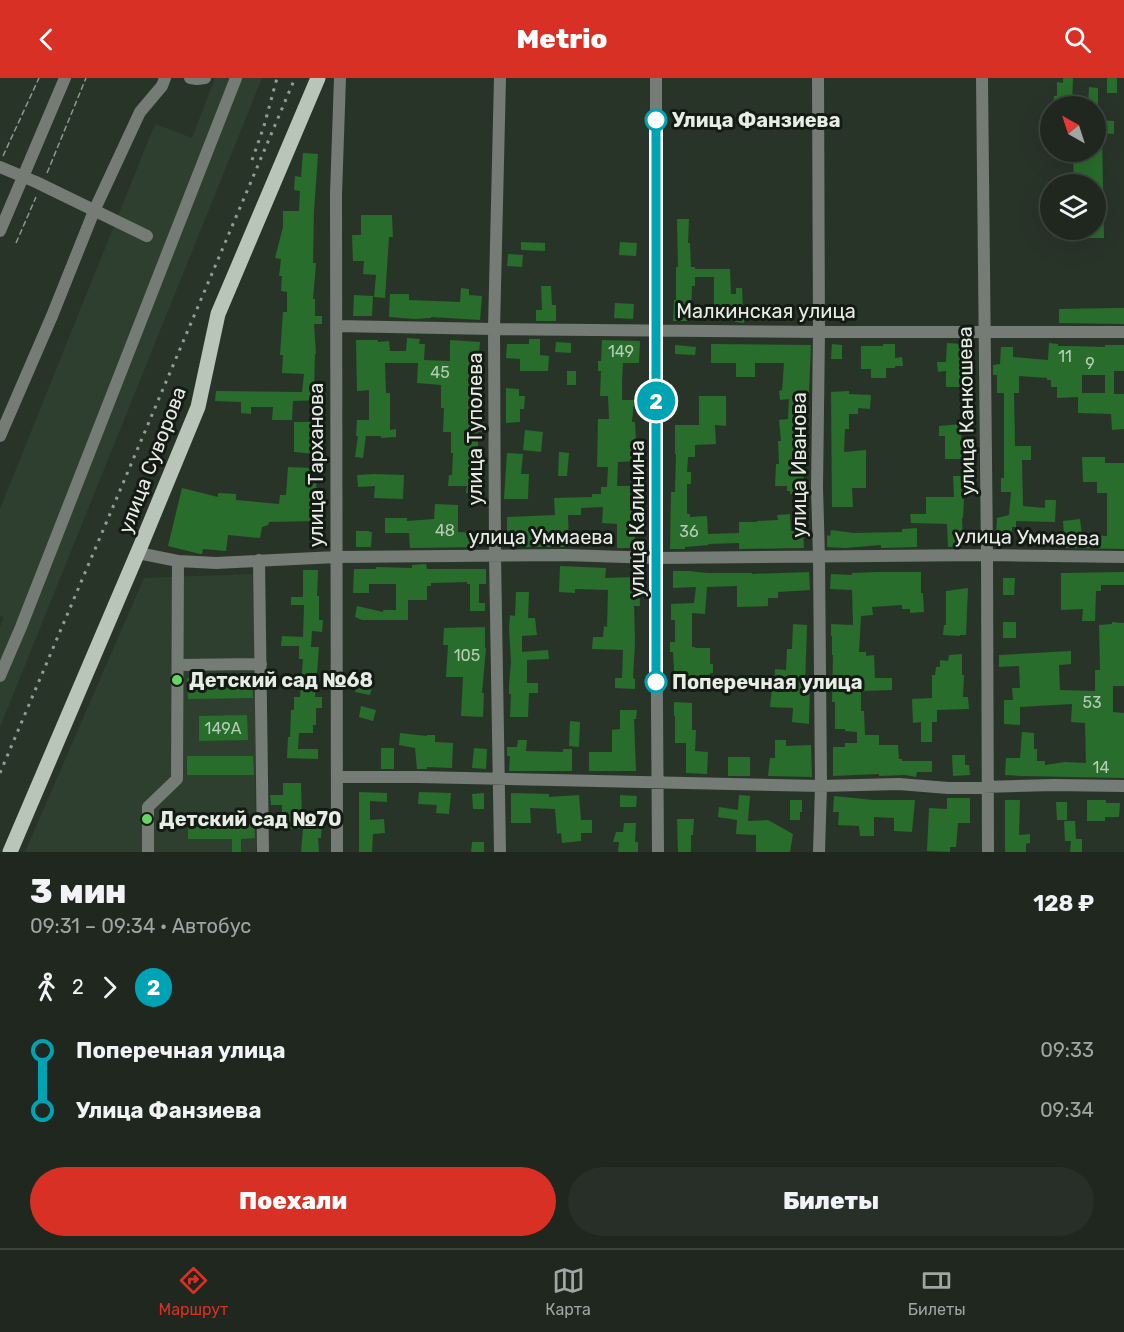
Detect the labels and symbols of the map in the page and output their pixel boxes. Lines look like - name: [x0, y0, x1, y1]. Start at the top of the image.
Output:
- north arrow: [1040, 96, 1106, 162]
- place label: Улица Фанзиева: [672, 108, 841, 132]
- marker: Улица Фанзиева: [645, 109, 667, 131]
- street label: Малкинская улица: [676, 299, 856, 323]
- street label: улица Канкошева: [953, 326, 979, 496]
- house number: 149: [608, 342, 634, 361]
- house number: 11: [1058, 347, 1072, 366]
- street label: улица Туполева: [463, 352, 487, 506]
- house number: 9: [1085, 354, 1095, 373]
- house number: 45: [430, 363, 450, 382]
- line badge: 2: [636, 382, 676, 420]
- street label: улица Суворова: [113, 383, 191, 537]
- street label: улица Тарханова: [304, 383, 328, 547]
- street label: улица Иванова: [787, 392, 811, 538]
- street label: улица Калинина: [625, 440, 649, 598]
- house number: 48: [435, 521, 455, 540]
- house number: 36: [679, 522, 699, 541]
- street label: улица Уммаева: [954, 524, 1100, 550]
- street label: улица Уммаева: [468, 525, 614, 549]
- house number: 105: [454, 646, 480, 665]
- place label: Детский сад №68: [189, 668, 373, 692]
- place label: Поперечная улица: [672, 670, 862, 694]
- marker: Поперечная улица: [645, 671, 667, 693]
- marker: Детский сад №68: [170, 673, 184, 687]
- house number: 53: [1082, 693, 1102, 712]
- house number: 149А: [205, 719, 242, 738]
- house number: 14: [1093, 758, 1109, 777]
- place label: Детский сад №70: [159, 807, 342, 831]
- marker: Детский сад №70: [140, 812, 154, 826]

